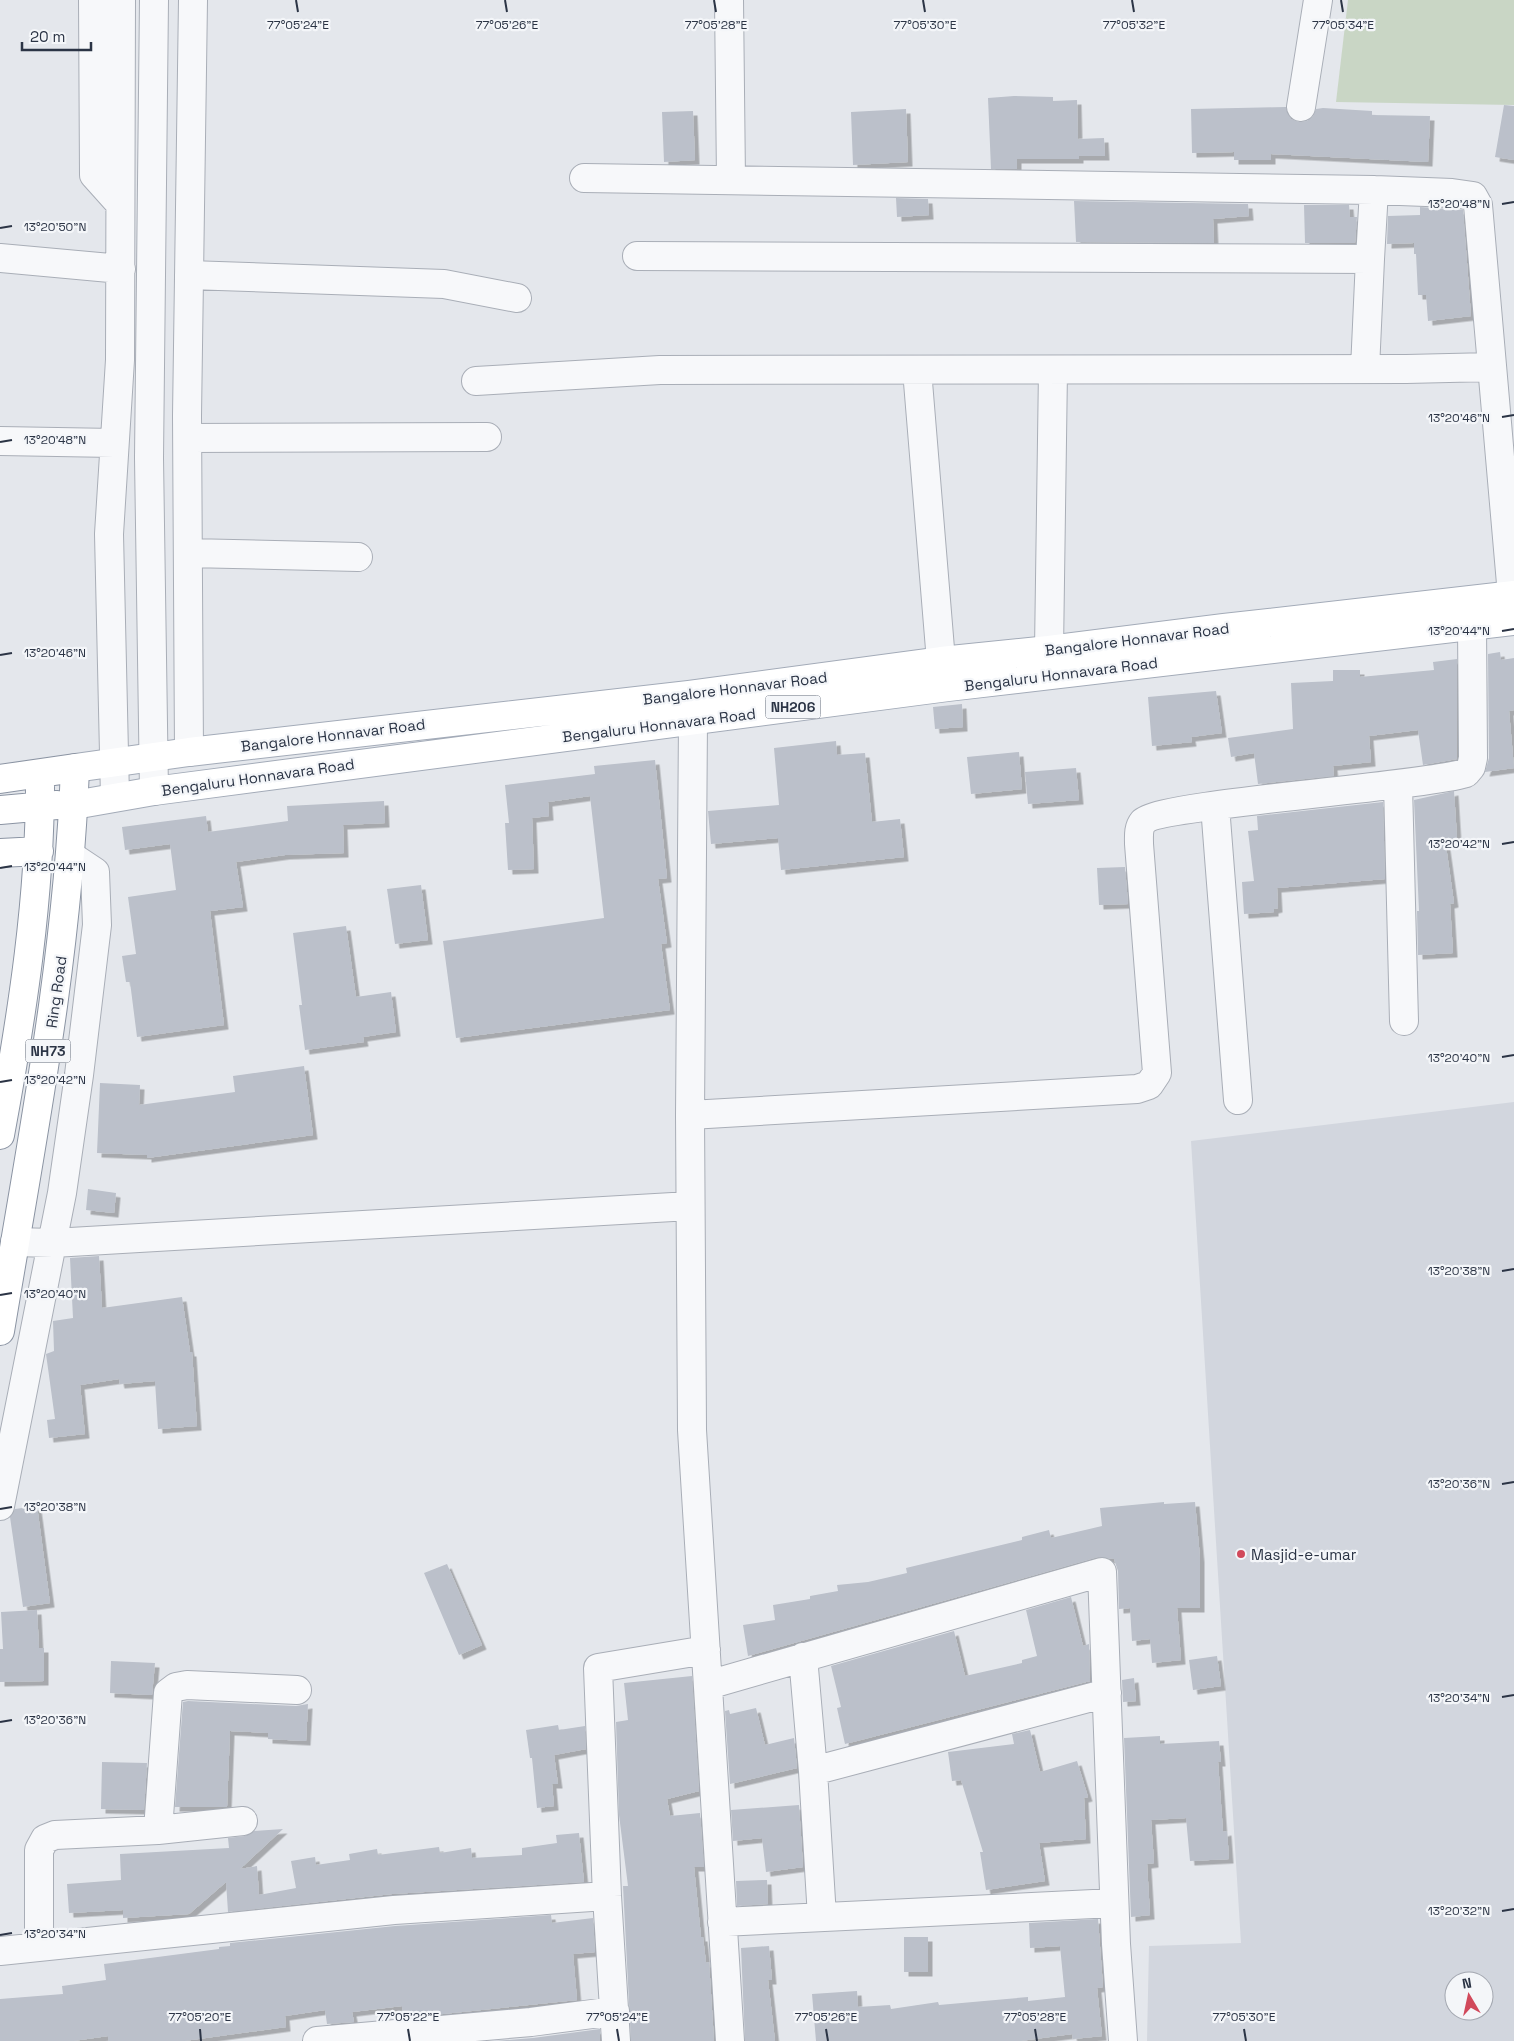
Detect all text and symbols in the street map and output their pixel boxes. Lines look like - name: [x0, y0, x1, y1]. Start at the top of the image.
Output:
- text: 77°05'24"E: [267, 17, 329, 33]
- text: 77°05'26"E: [476, 17, 538, 33]
- text: 77°05'28"E: [685, 17, 748, 33]
- text: 77°05'30"E: [894, 17, 957, 33]
- text: 77°05'32"E: [1103, 17, 1165, 33]
- text: 77°05'34"E: [1312, 17, 1374, 33]
- scale bar: [22, 20, 91, 52]
- text: 20 m: [30, 27, 65, 46]
- text: 13°20'48"N: [1428, 196, 1490, 212]
- text: 13°20'50"N: [24, 219, 86, 235]
- text: 13°20'46"N: [1428, 410, 1490, 426]
- text: 13°20'48"N: [24, 432, 86, 448]
- street label: Bangalore Honnavar Road: [1044, 618, 1230, 660]
- text: 13°20'44"N: [1428, 623, 1490, 639]
- text: 13°20'46"N: [24, 645, 86, 661]
- street label: Bengaluru Honnavara Road: [963, 653, 1159, 695]
- street label: Bangalore Honnavar Road: [642, 667, 828, 709]
- road number: NH206: [766, 696, 820, 719]
- street label: Bengaluru Honnavara Road: [561, 704, 757, 746]
- street label: Bangalore Honnavar Road: [240, 714, 426, 756]
- street label: Bengaluru Honnavara Road: [160, 754, 356, 800]
- text: 13°20'42"N: [1428, 836, 1490, 852]
- text: 13°20'44"N: [24, 859, 86, 875]
- street label: Ring Road: [42, 955, 70, 1029]
- road number: NH73: [26, 1040, 70, 1062]
- text: 13°20'40"N: [1428, 1050, 1490, 1066]
- text: 13°20'42"N: [24, 1072, 86, 1088]
- text: 13°20'38"N: [1428, 1263, 1490, 1279]
- text: 13°20'40"N: [24, 1286, 86, 1302]
- text: 13°20'36"N: [1428, 1476, 1490, 1492]
- text: 13°20'38"N: [24, 1499, 86, 1515]
- place label: Masjid-e-umar: [1251, 1545, 1357, 1564]
- marker: Masjid-e-umar: [1235, 1548, 1247, 1560]
- text: 13°20'34"N: [1428, 1690, 1490, 1706]
- text: 13°20'36"N: [24, 1712, 86, 1728]
- text: 13°20'32"N: [1428, 1903, 1490, 1919]
- text: 13°20'34"N: [24, 1926, 86, 1942]
- north arrow: [1444, 1971, 1494, 2021]
- text: N: [1461, 1974, 1473, 1993]
- text: 77°05'20"E: [169, 2009, 232, 2025]
- text: 77°05'22"E: [377, 2009, 439, 2025]
- text: 77°05'24"E: [586, 2009, 648, 2025]
- text: 77°05'26"E: [795, 2009, 857, 2025]
- text: 77°05'28"E: [1004, 2009, 1067, 2025]
- text: 77°05'30"E: [1213, 2009, 1276, 2025]

